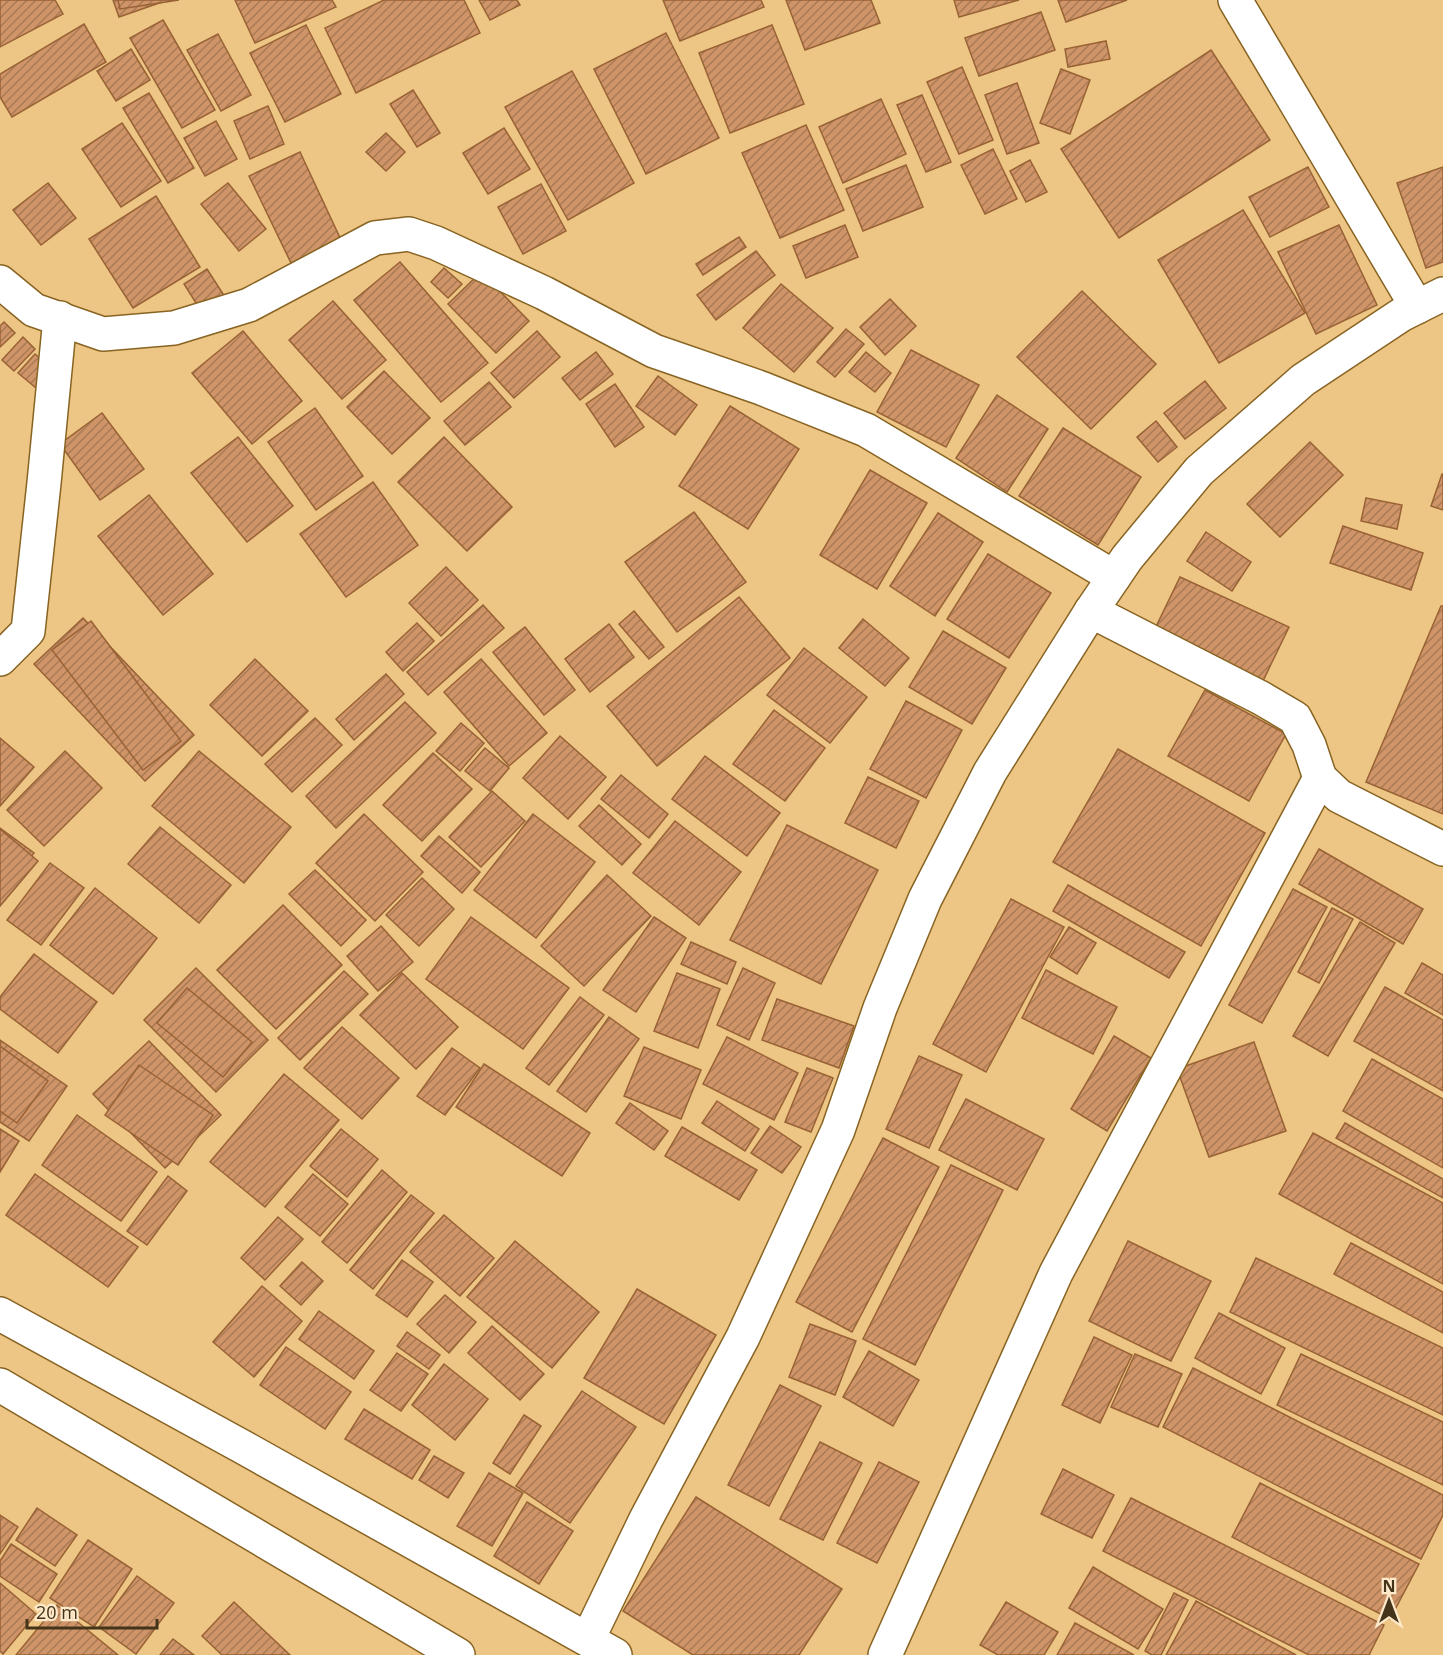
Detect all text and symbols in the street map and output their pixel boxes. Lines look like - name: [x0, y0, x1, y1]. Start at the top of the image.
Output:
- north arrow: [1359, 1571, 1419, 1631]
- text: N: [1382, 1575, 1396, 1597]
- scale bar: [27, 1592, 158, 1630]
- text: 20 m: [36, 1600, 78, 1624]

